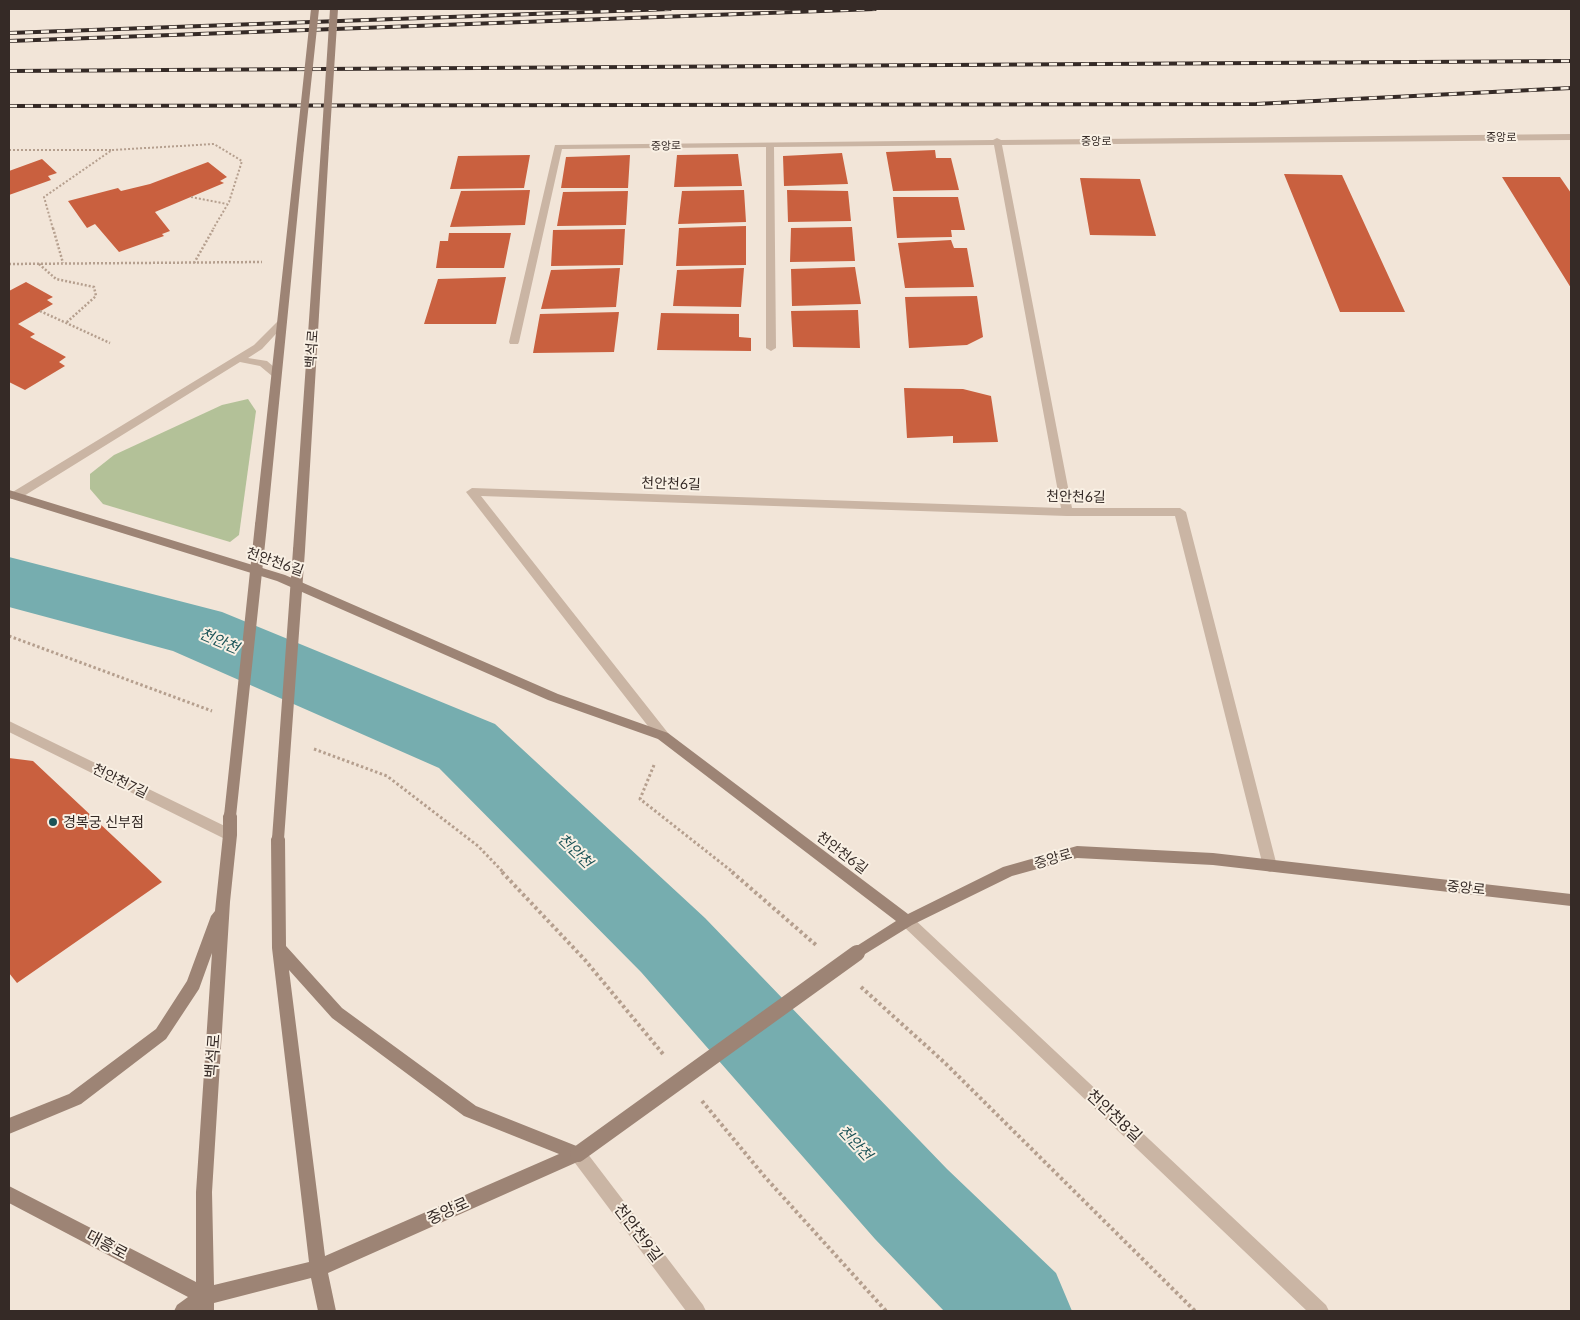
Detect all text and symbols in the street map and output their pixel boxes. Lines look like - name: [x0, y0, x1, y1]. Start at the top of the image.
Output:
- street label: 중앙로: [1486, 130, 1516, 144]
- street label: 중앙로: [1081, 134, 1111, 148]
- street label: 중앙로: [651, 139, 681, 153]
- street label: 백석로: [302, 329, 322, 369]
- street label: 천안천6길: [641, 475, 701, 493]
- street label: 천안천6길: [1046, 488, 1106, 506]
- street label: 천안천6길: [244, 544, 306, 580]
- water label: 천안천: [196, 625, 242, 657]
- street label: 천안천7길: [90, 760, 150, 802]
- place label: 경복궁 신부점: [63, 814, 144, 830]
- marker: 경복궁 신부점: [47, 816, 59, 828]
- street label: 천안천6길: [813, 828, 871, 878]
- water label: 천안천: [554, 830, 596, 872]
- street label: 중앙로: [1032, 846, 1074, 872]
- street label: 중앙로: [1446, 878, 1486, 898]
- street label: 백석로: [202, 1033, 224, 1079]
- street label: 천안천8길: [1083, 1086, 1145, 1146]
- water label: 천안천: [834, 1122, 876, 1164]
- street label: 중앙로: [424, 1193, 472, 1229]
- street label: 천안천9길: [610, 1200, 666, 1266]
- street label: 대흥로: [83, 1226, 131, 1264]

